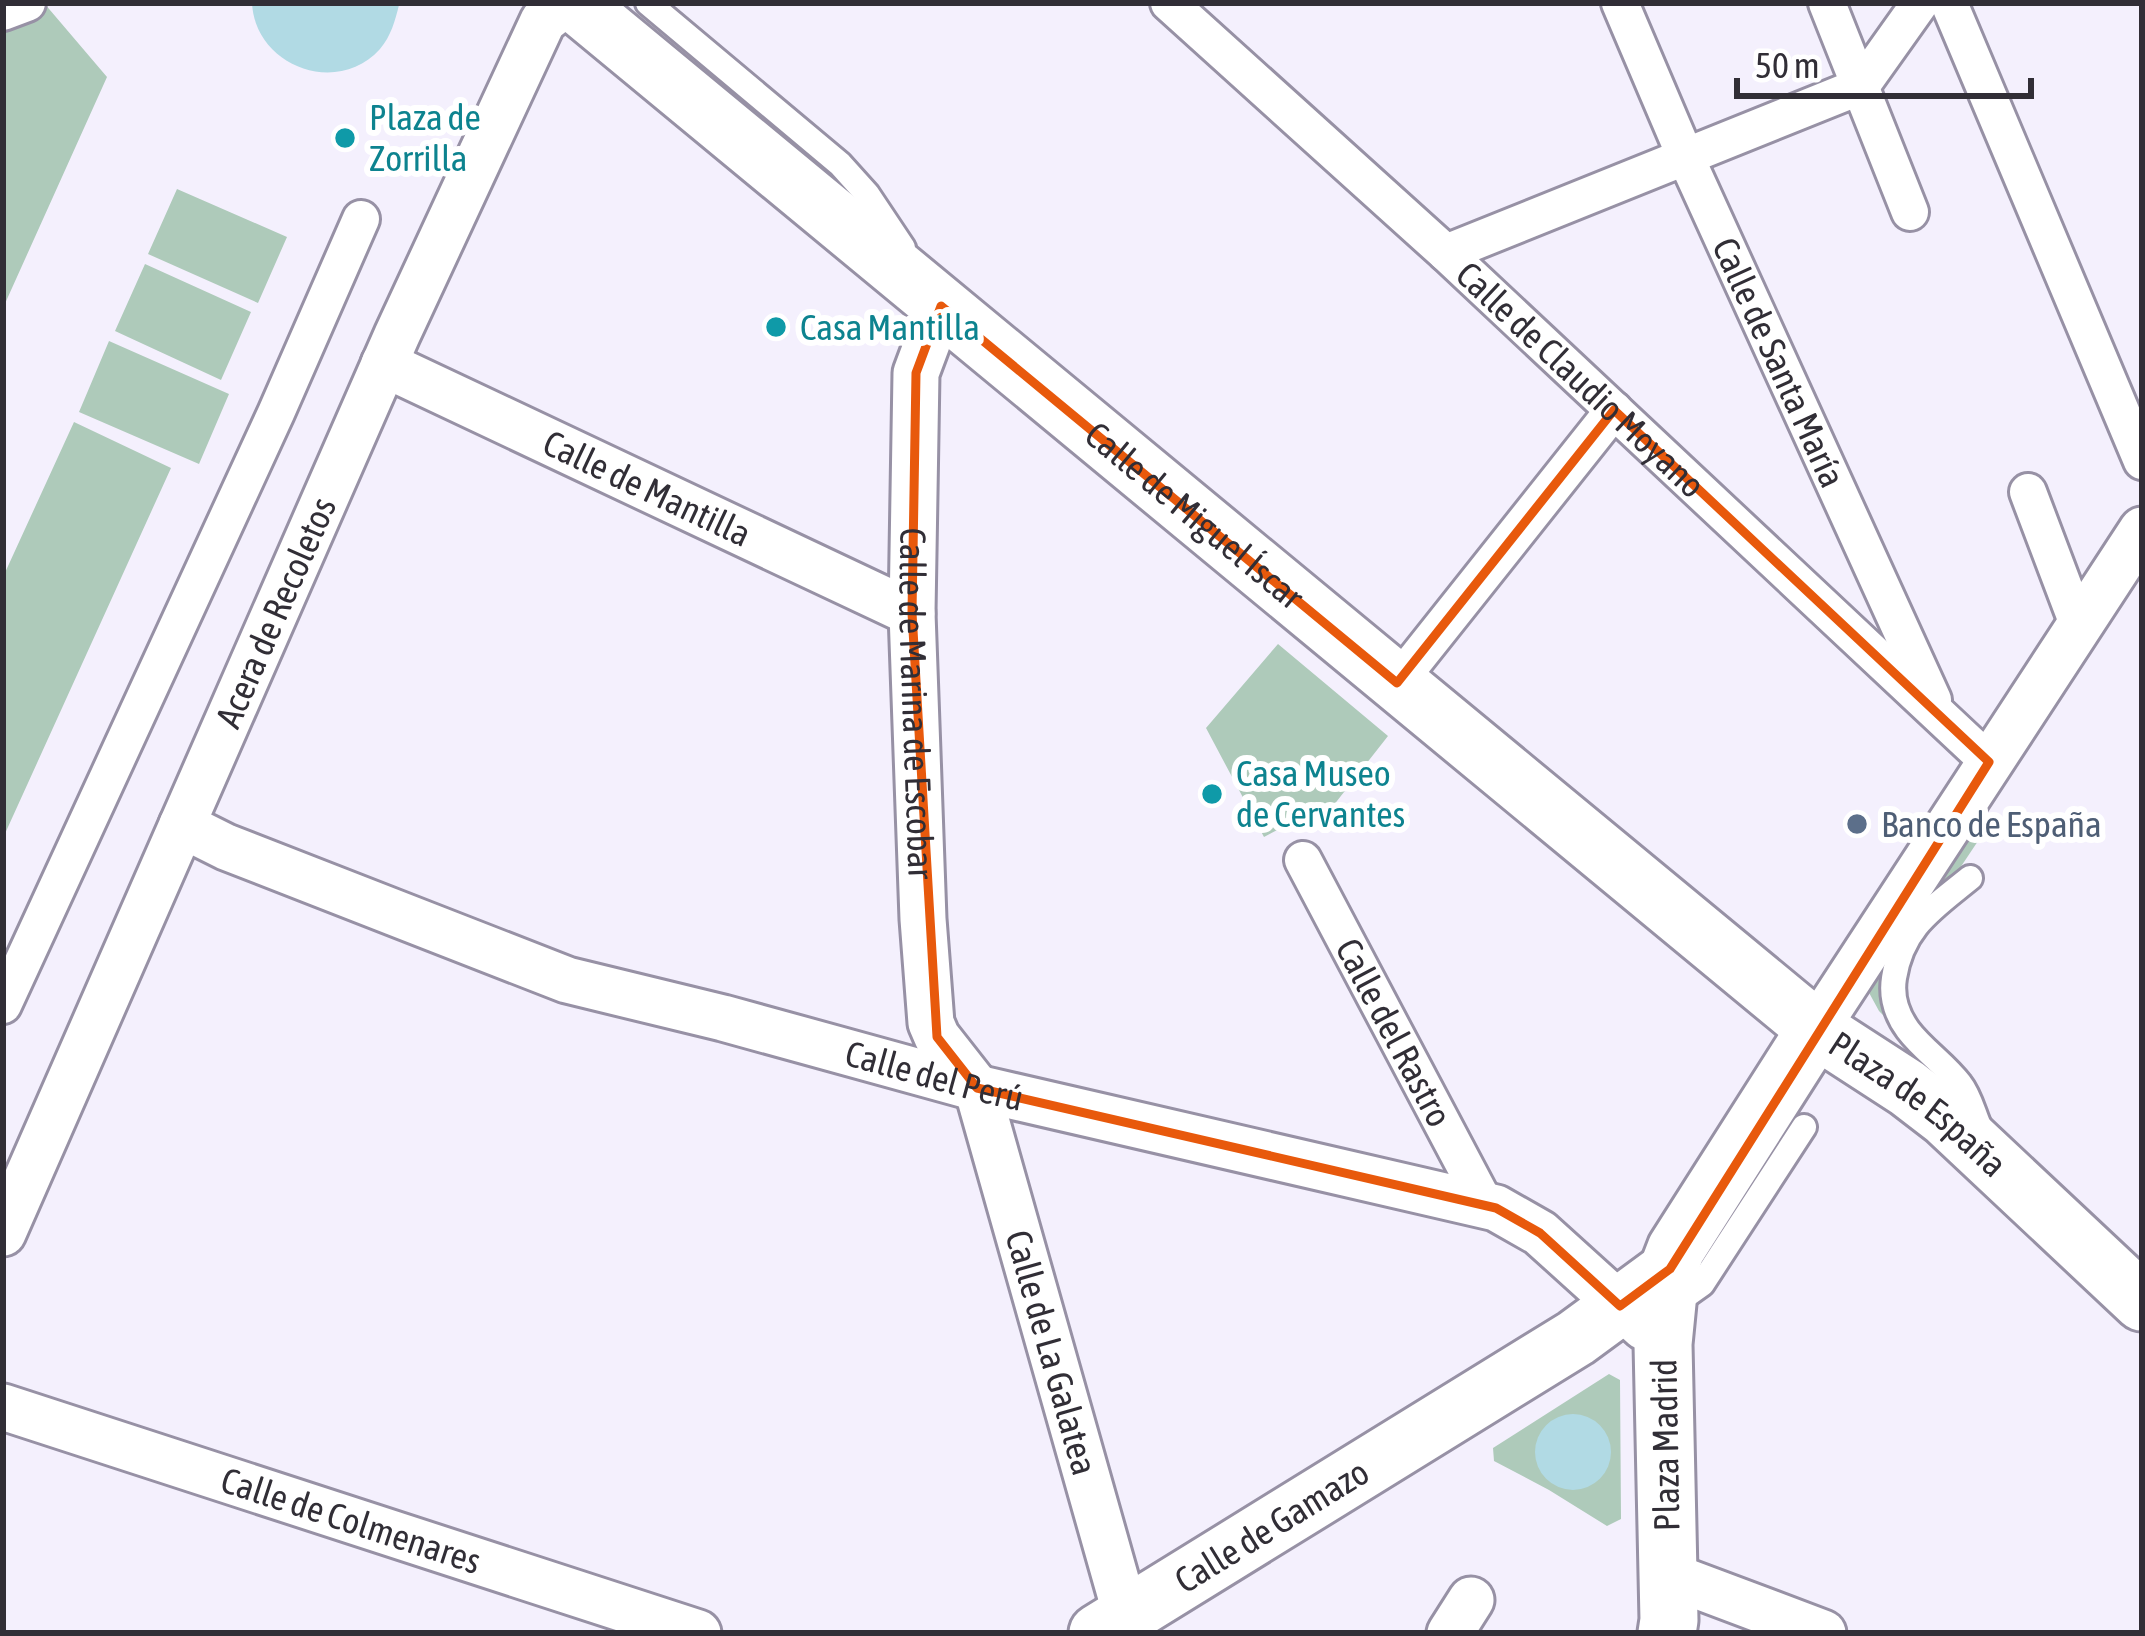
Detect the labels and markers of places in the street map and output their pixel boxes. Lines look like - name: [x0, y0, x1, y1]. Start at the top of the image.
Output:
- place label: Plaza de Zorrilla: [369, 96, 481, 179]
- marker: Plaza de Zorrilla: [332, 125, 358, 151]
- place label: Casa Mantilla: [800, 306, 980, 348]
- marker: Casa Mantilla: [763, 314, 789, 340]
- place label: Casa Museo de Cervantes: [1236, 752, 1405, 835]
- marker: Casa Museo de Cervantes: [1199, 781, 1225, 807]
- place label: Banco de España: [1881, 803, 2102, 845]
- marker: Banco de España: [1844, 811, 1870, 837]

